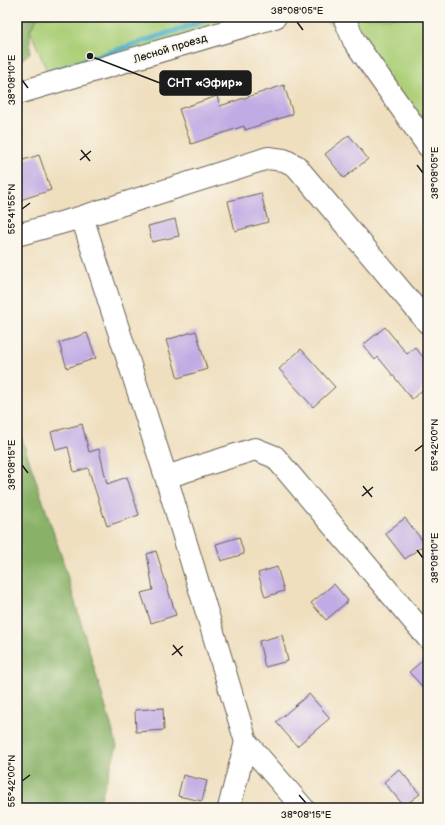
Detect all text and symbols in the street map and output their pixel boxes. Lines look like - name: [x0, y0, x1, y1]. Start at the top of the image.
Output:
- text: 38°08'05"E: [271, 5, 324, 17]
- street label: Лесной проезд: [131, 31, 209, 66]
- text: 38°08'10"E: [6, 54, 18, 105]
- callout: СНТ «Эфир»: [160, 71, 251, 95]
- text: СНТ «Эфир»: [167, 76, 243, 91]
- text: 38°08'05"E: [429, 146, 441, 199]
- text: 55°41'55"N: [6, 184, 18, 234]
- text: 55°42'00"N: [429, 418, 441, 472]
- text: 38°08'15"E: [6, 439, 18, 490]
- text: 38°08'10"E: [429, 532, 441, 583]
- text: 55°42'00"N: [6, 754, 18, 808]
- text: 38°08'15"E: [281, 809, 332, 821]

